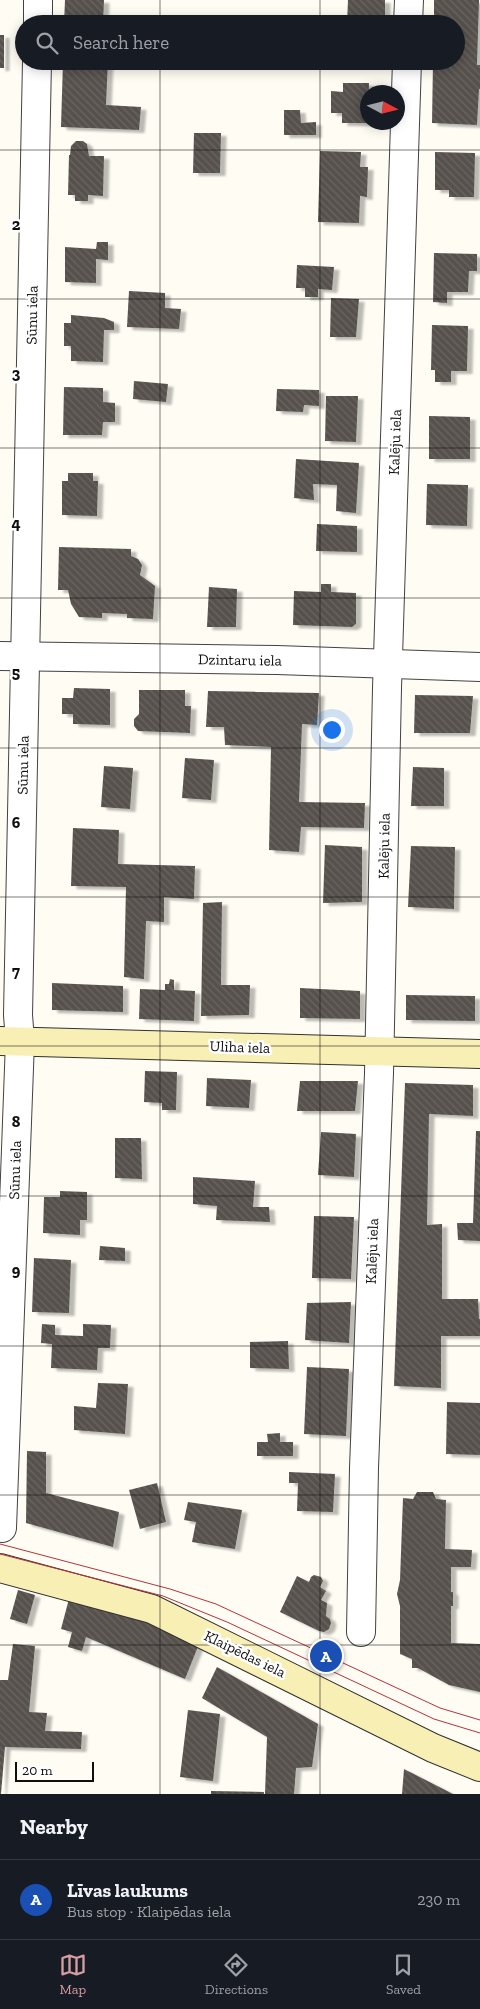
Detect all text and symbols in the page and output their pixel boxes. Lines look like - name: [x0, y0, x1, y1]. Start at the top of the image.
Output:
- search box: [15, 15, 465, 70]
- icon: search: [33, 29, 61, 57]
- text: Search here: [73, 31, 169, 54]
- north arrow: [360, 85, 405, 130]
- text: 2: [12, 215, 21, 234]
- street label: Sūnu iela: [22, 285, 42, 345]
- text: 3: [12, 364, 21, 383]
- street label: Kalēju iela: [385, 409, 405, 475]
- text: 4: [11, 514, 21, 533]
- street label: Dzintaru iela: [198, 650, 282, 670]
- text: 5: [12, 663, 20, 682]
- your location: [319, 717, 345, 743]
- street label: Sūnu iela: [13, 735, 33, 795]
- text: 6: [12, 813, 21, 832]
- street label: Kalēju iela: [374, 813, 394, 879]
- text: 7: [12, 962, 20, 981]
- street label: Uliha iela: [209, 1037, 271, 1057]
- text: 8: [12, 1112, 21, 1131]
- street label: Sūnu iela: [5, 1140, 25, 1200]
- street label: Kalēju iela: [362, 1218, 382, 1284]
- text: 9: [12, 1261, 21, 1280]
- street label: Klaipēdas iela: [201, 1627, 289, 1681]
- pin: A: [310, 1637, 342, 1675]
- scale bar: [15, 1759, 94, 1782]
- text: 20 m: [22, 1762, 53, 1779]
- text: Nearby: [20, 1814, 88, 1839]
- text: Līvas laukums: [67, 1879, 188, 1902]
- text: A: [31, 1890, 42, 1909]
- text: 230 m: [417, 1890, 460, 1909]
- text: Bus stop · Klaipēdas iela: [67, 1902, 231, 1921]
- tab: Map: [59, 1951, 87, 1998]
- tab: Directions: [205, 1951, 268, 1998]
- tab: Saved: [386, 1951, 421, 1998]

